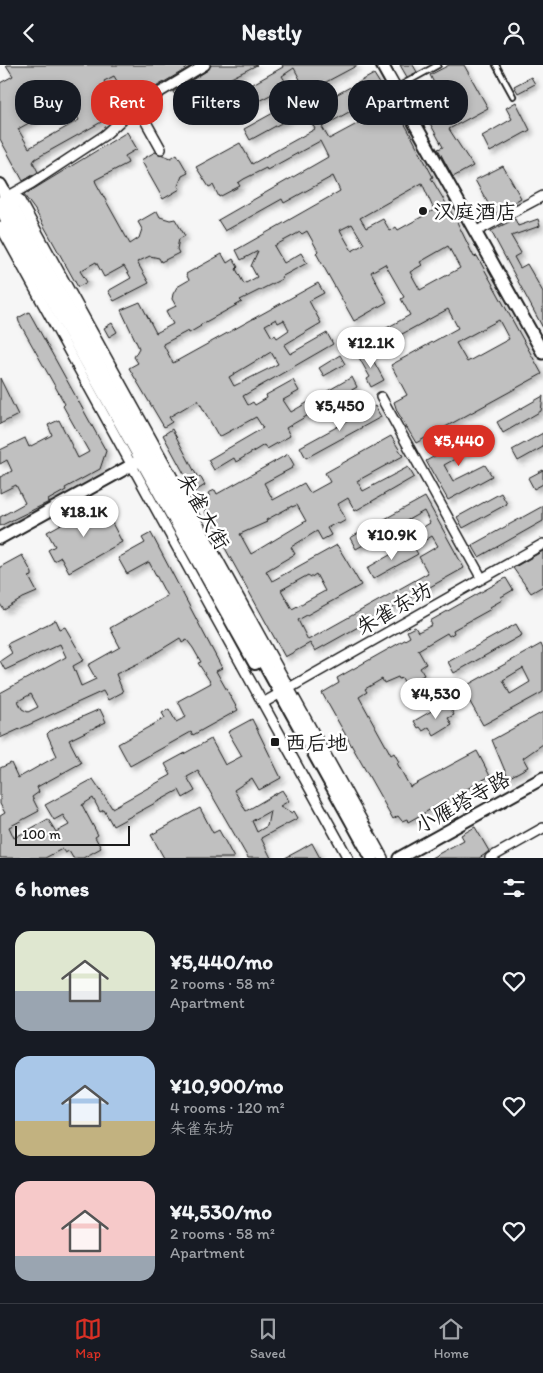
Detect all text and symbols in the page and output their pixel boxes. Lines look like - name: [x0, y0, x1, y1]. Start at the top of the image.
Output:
- icon: back: [15, 19, 43, 47]
- text: Nestly: [242, 19, 301, 46]
- icon: person: [500, 19, 528, 47]
- chip: Buy: [15, 80, 81, 125]
- chip: Rent: [91, 80, 163, 125]
- chip: Filters: [173, 80, 259, 125]
- chip: New: [269, 80, 338, 125]
- chip: Apartment: [348, 80, 468, 125]
- place label: 汉庭酒店: [433, 199, 517, 224]
- marker: 汉庭酒店: [417, 205, 429, 217]
- pin: ¥12.1K: [330, 327, 412, 369]
- text: ¥12.1K: [348, 333, 394, 352]
- pin: ¥5,450: [299, 389, 381, 432]
- text: ¥5,450: [315, 396, 365, 415]
- pin: ¥5,440: [418, 425, 500, 467]
- text: ¥5,440: [434, 431, 484, 450]
- street label: 朱雀大街: [173, 468, 235, 554]
- pin: ¥18.1K: [43, 495, 125, 538]
- text: ¥18.1K: [61, 502, 107, 521]
- pin: ¥10.9K: [351, 519, 433, 561]
- text: ¥10.9K: [368, 525, 416, 544]
- street label: 朱雀东坊: [351, 576, 437, 640]
- pin: ¥4,530: [395, 677, 477, 720]
- text: ¥4,530: [411, 684, 461, 703]
- place label: 西后地: [285, 730, 348, 755]
- marker: 西后地: [269, 736, 281, 748]
- street label: 小雁塔寺路: [410, 766, 514, 838]
- scale bar: [15, 823, 130, 846]
- text: 100 m: [22, 826, 61, 843]
- icon: filters: [500, 874, 528, 902]
- text: 6 homes: [15, 876, 89, 901]
- text: ¥5,440/mo: [170, 949, 273, 974]
- icon: home: [55, 951, 115, 1011]
- icon: heart: [500, 967, 528, 995]
- text: 2 rooms · 58 m²: [170, 974, 275, 993]
- text: Apartment: [170, 993, 245, 1012]
- text: ¥10,900/mo: [170, 1073, 283, 1098]
- icon: home: [55, 1076, 115, 1136]
- icon: heart: [500, 1092, 528, 1120]
- text: 4 rooms · 120 m²: [170, 1098, 285, 1117]
- text: 朱雀东坊: [170, 1119, 234, 1138]
- text: ¥4,530/mo: [170, 1199, 272, 1224]
- icon: home: [55, 1201, 115, 1261]
- icon: heart: [500, 1217, 528, 1245]
- text: 2 rooms · 58 m²: [170, 1224, 275, 1243]
- text: Apartment: [170, 1243, 245, 1262]
- tab: Map: [74, 1315, 102, 1362]
- tab: Saved: [250, 1315, 286, 1362]
- tab: Home: [434, 1315, 469, 1362]

